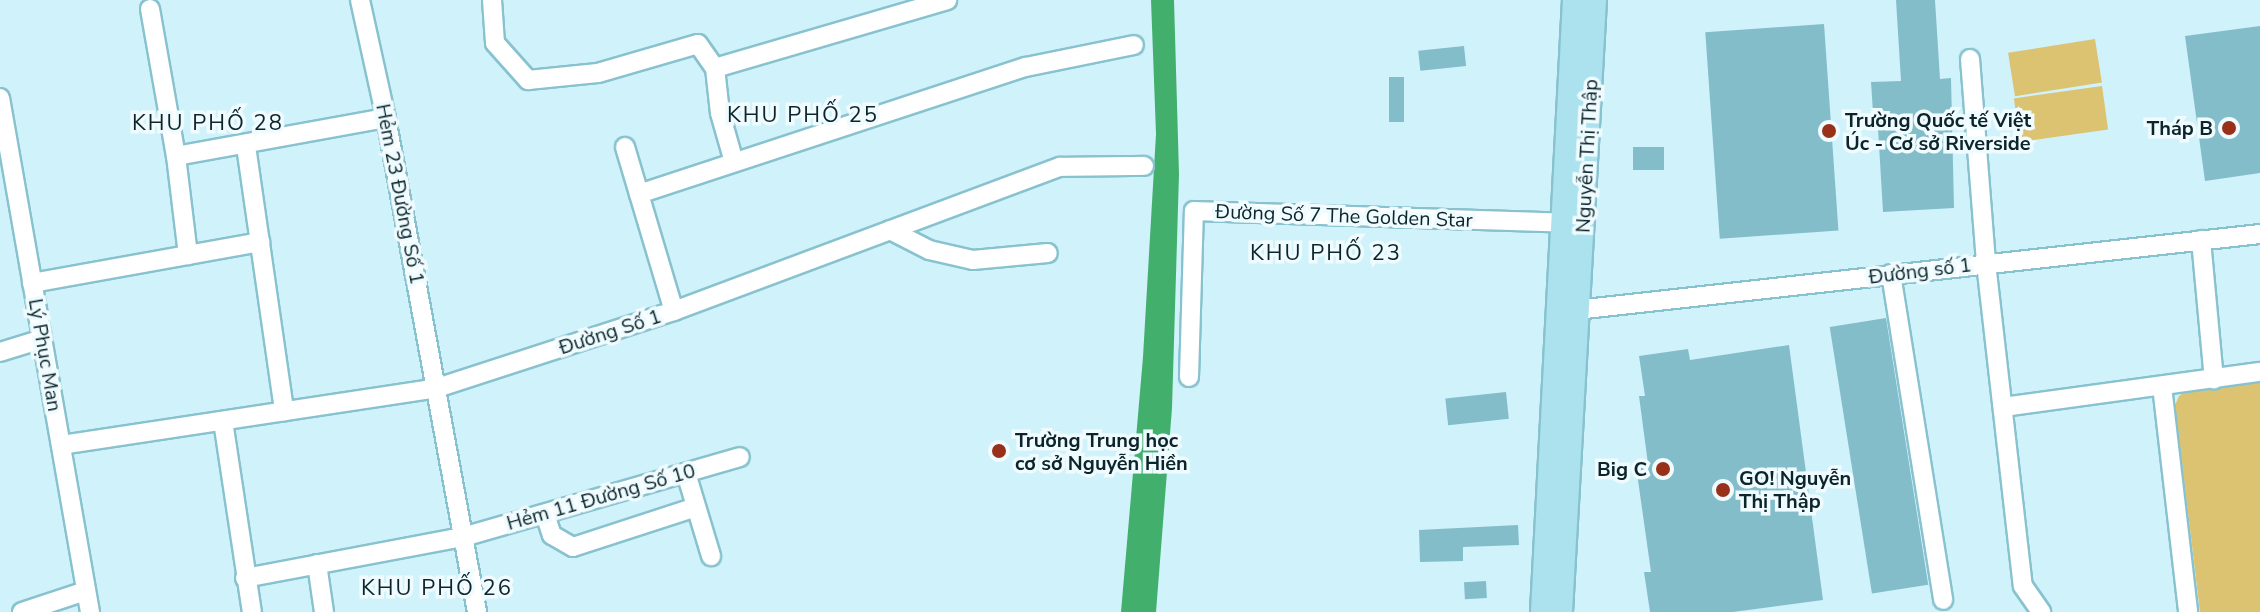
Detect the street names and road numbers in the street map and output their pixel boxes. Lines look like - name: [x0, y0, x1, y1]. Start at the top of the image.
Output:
- street label: Nguyễn Thị Thập: [1571, 79, 1603, 233]
- street label: Hẻm 23 Đường Số 1: [371, 102, 429, 286]
- street label: Đường Số 7 The Golden Star: [1215, 200, 1473, 232]
- street label: Đường số 1: [1867, 253, 1973, 289]
- street label: Lý Phục Man: [23, 297, 67, 413]
- street label: Đường Số 1: [556, 304, 664, 360]
- street label: Hẻm 11 Đường Số 10: [504, 459, 698, 535]

